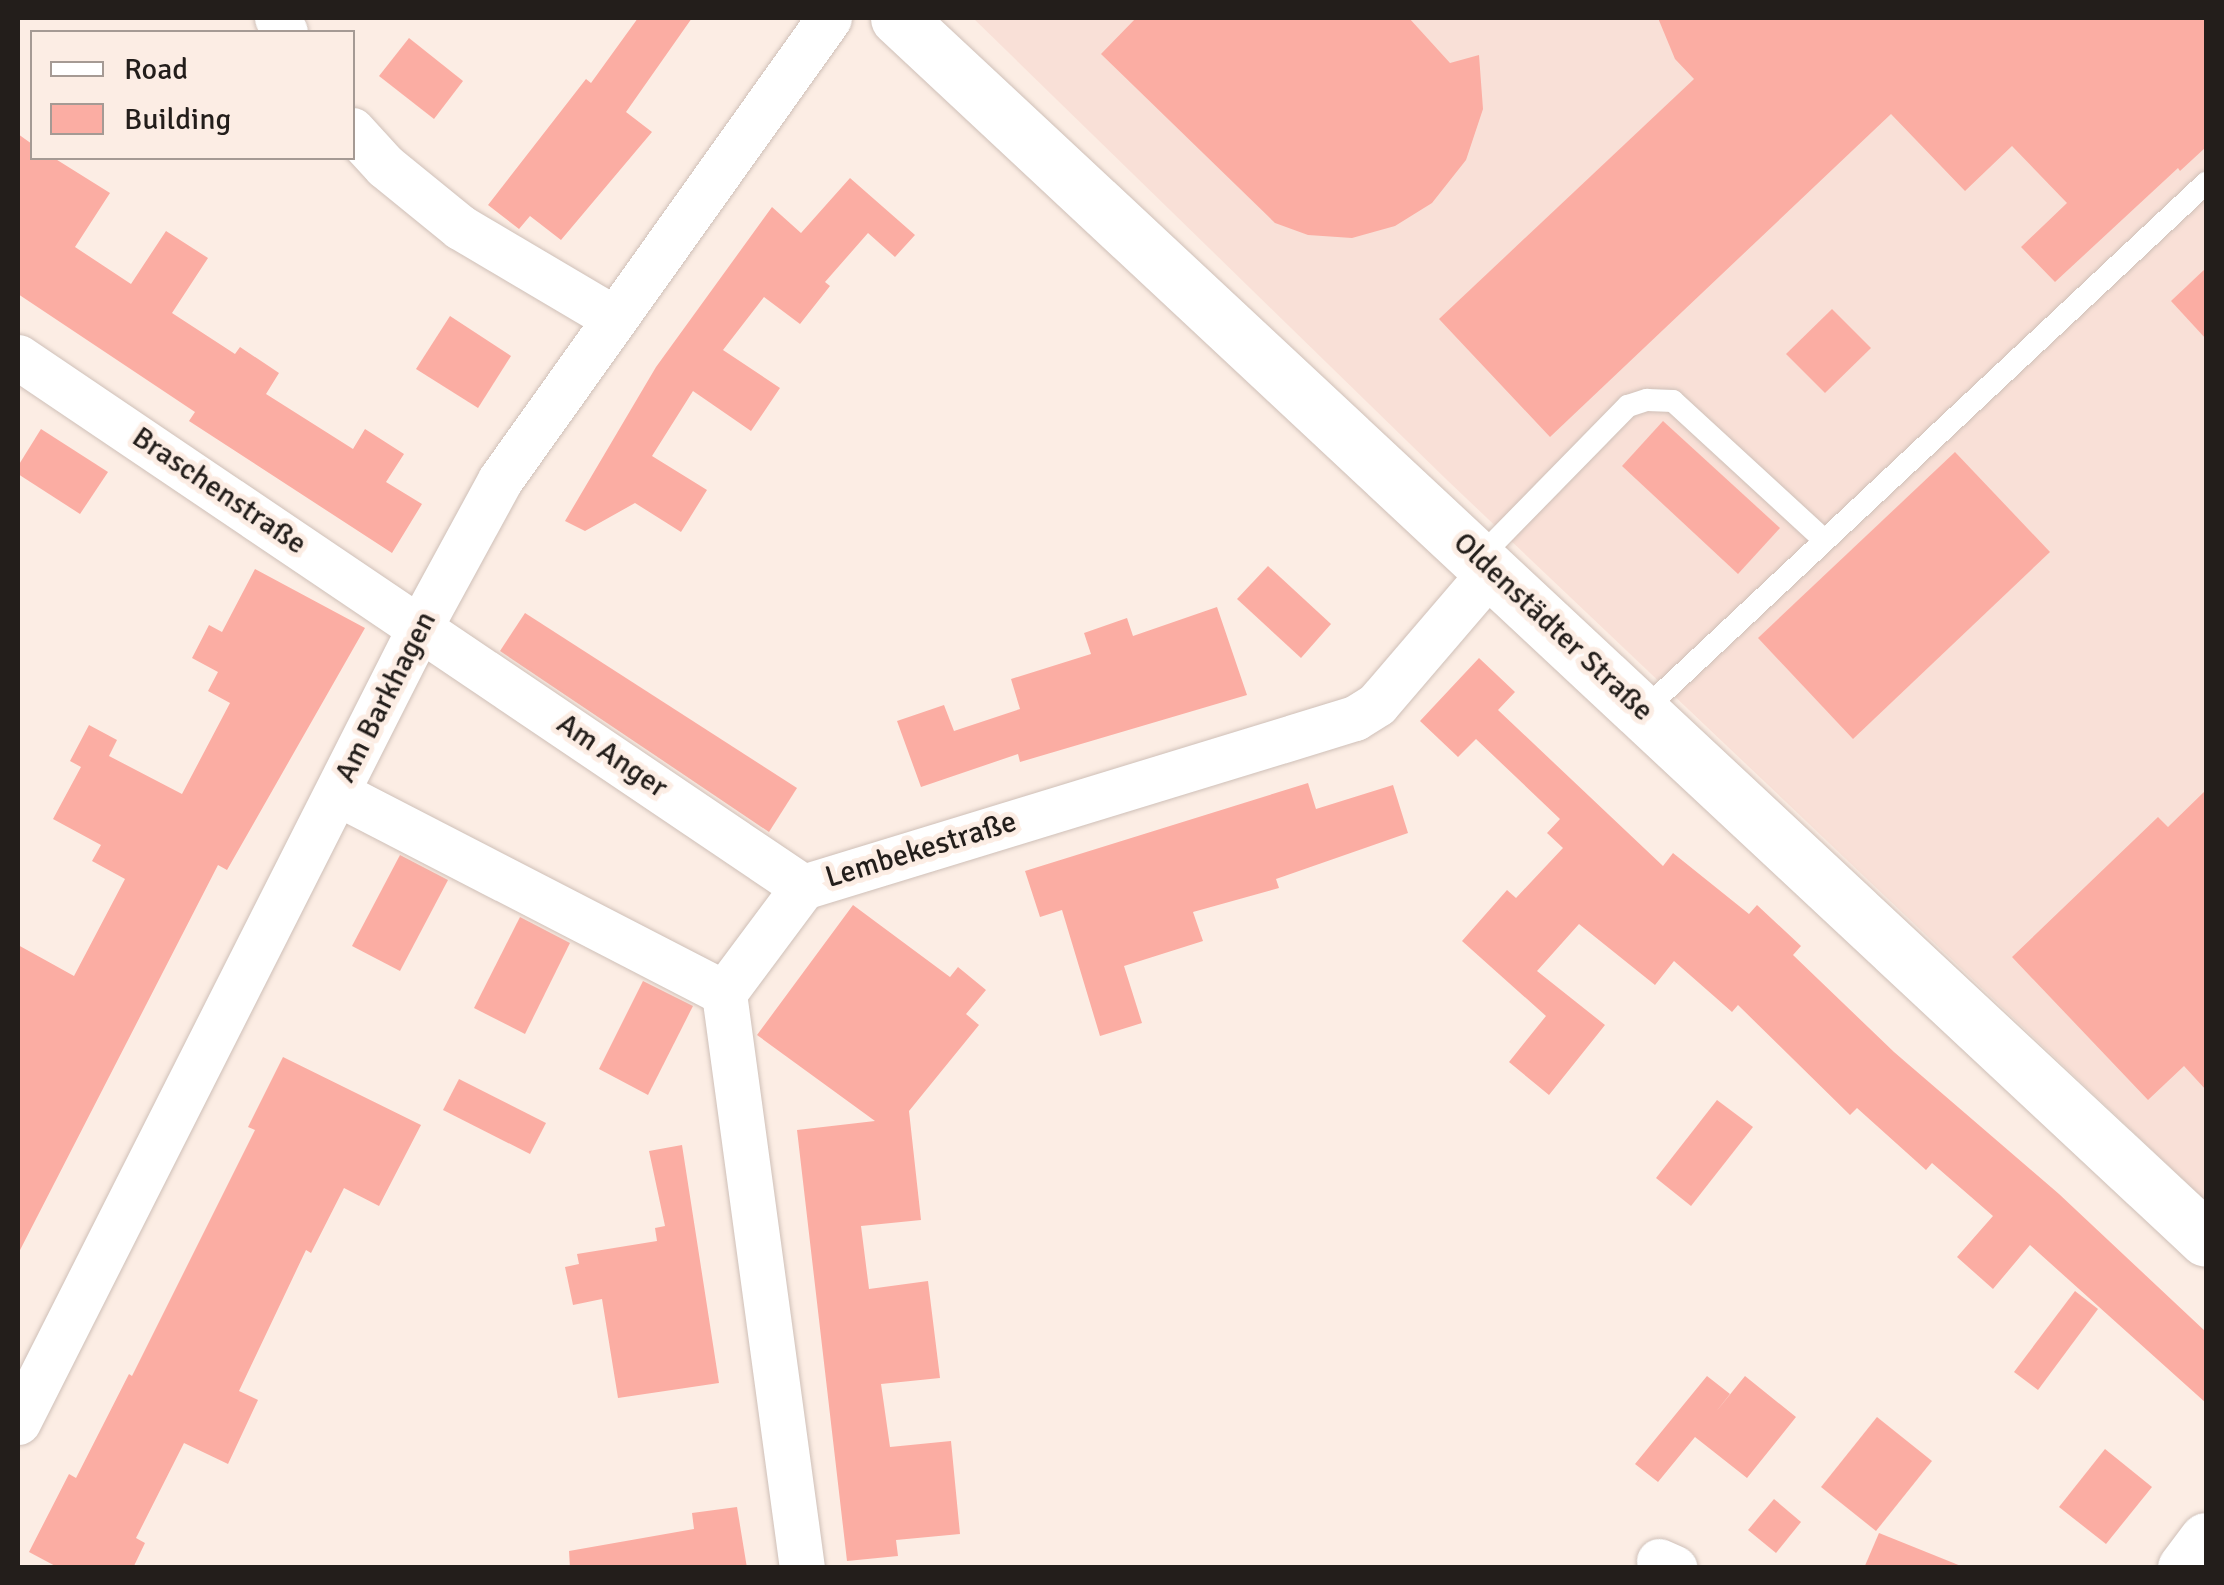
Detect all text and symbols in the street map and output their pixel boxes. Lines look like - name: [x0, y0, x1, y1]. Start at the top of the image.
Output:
- legend: [30, 30, 355, 160]
- text: Road: [124, 51, 188, 88]
- text: Building: [124, 101, 231, 138]
- street label: Braschenstraße: [125, 420, 313, 562]
- street label: Oldenstädter Straße: [1446, 525, 1660, 729]
- street label: Am Barkhagen: [328, 606, 444, 788]
- street label: Am Anger: [550, 706, 674, 806]
- street label: Lembekestraße: [821, 804, 1021, 896]

